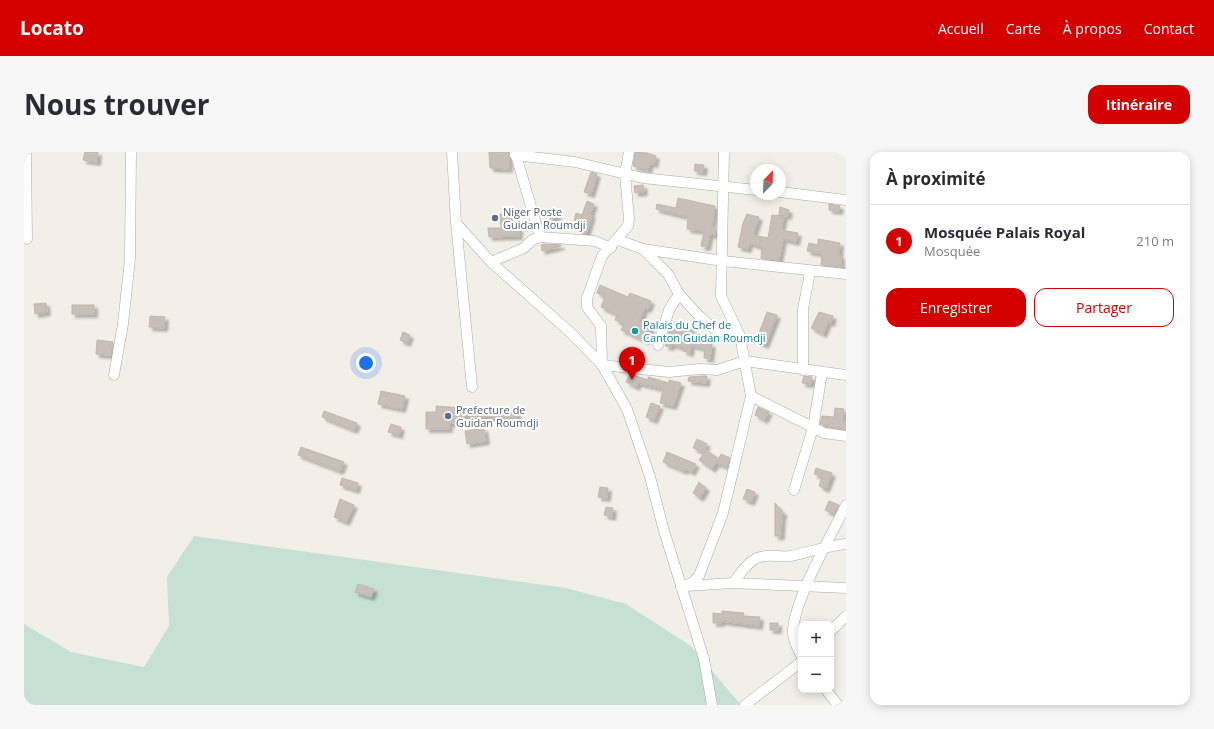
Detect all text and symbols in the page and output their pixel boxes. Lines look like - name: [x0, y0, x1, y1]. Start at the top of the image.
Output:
- text: Locato: [20, 15, 84, 41]
- text: Accueil: [938, 19, 984, 38]
- text: Carte: [1006, 19, 1041, 38]
- text: À propos: [1063, 19, 1122, 38]
- text: Contact: [1144, 19, 1194, 38]
- text: Nous trouver: [24, 85, 210, 123]
- button: Itinéraire: [1088, 85, 1190, 124]
- north arrow: [750, 164, 786, 200]
- text: À proximité: [886, 167, 985, 190]
- place label: Niger Poste Guidan Roumdji: [503, 204, 586, 232]
- marker: Niger Poste Guidan Roumdji: [490, 213, 500, 223]
- text: Mosquée Palais Royal: [924, 222, 1085, 242]
- text: 1: [895, 232, 903, 250]
- text: 210 m: [1136, 232, 1174, 250]
- text: Mosquée: [924, 242, 980, 260]
- button: Enregistrer: [886, 288, 1026, 327]
- button: Partager: [1034, 288, 1174, 327]
- place label: Palais du Chef de Canton Guidan Roumdji: [643, 317, 766, 345]
- marker: Palais du Chef de Canton Guidan Roumdji: [630, 326, 640, 336]
- pin: 1: [619, 347, 645, 380]
- your location: [356, 353, 376, 373]
- place label: Prefecture de Guidan Roumdji: [456, 402, 539, 430]
- marker: Prefecture de Guidan Roumdji: [443, 411, 453, 421]
- map controls: [798, 621, 834, 693]
- button: +: [798, 621, 834, 657]
- button: −: [798, 657, 834, 693]

